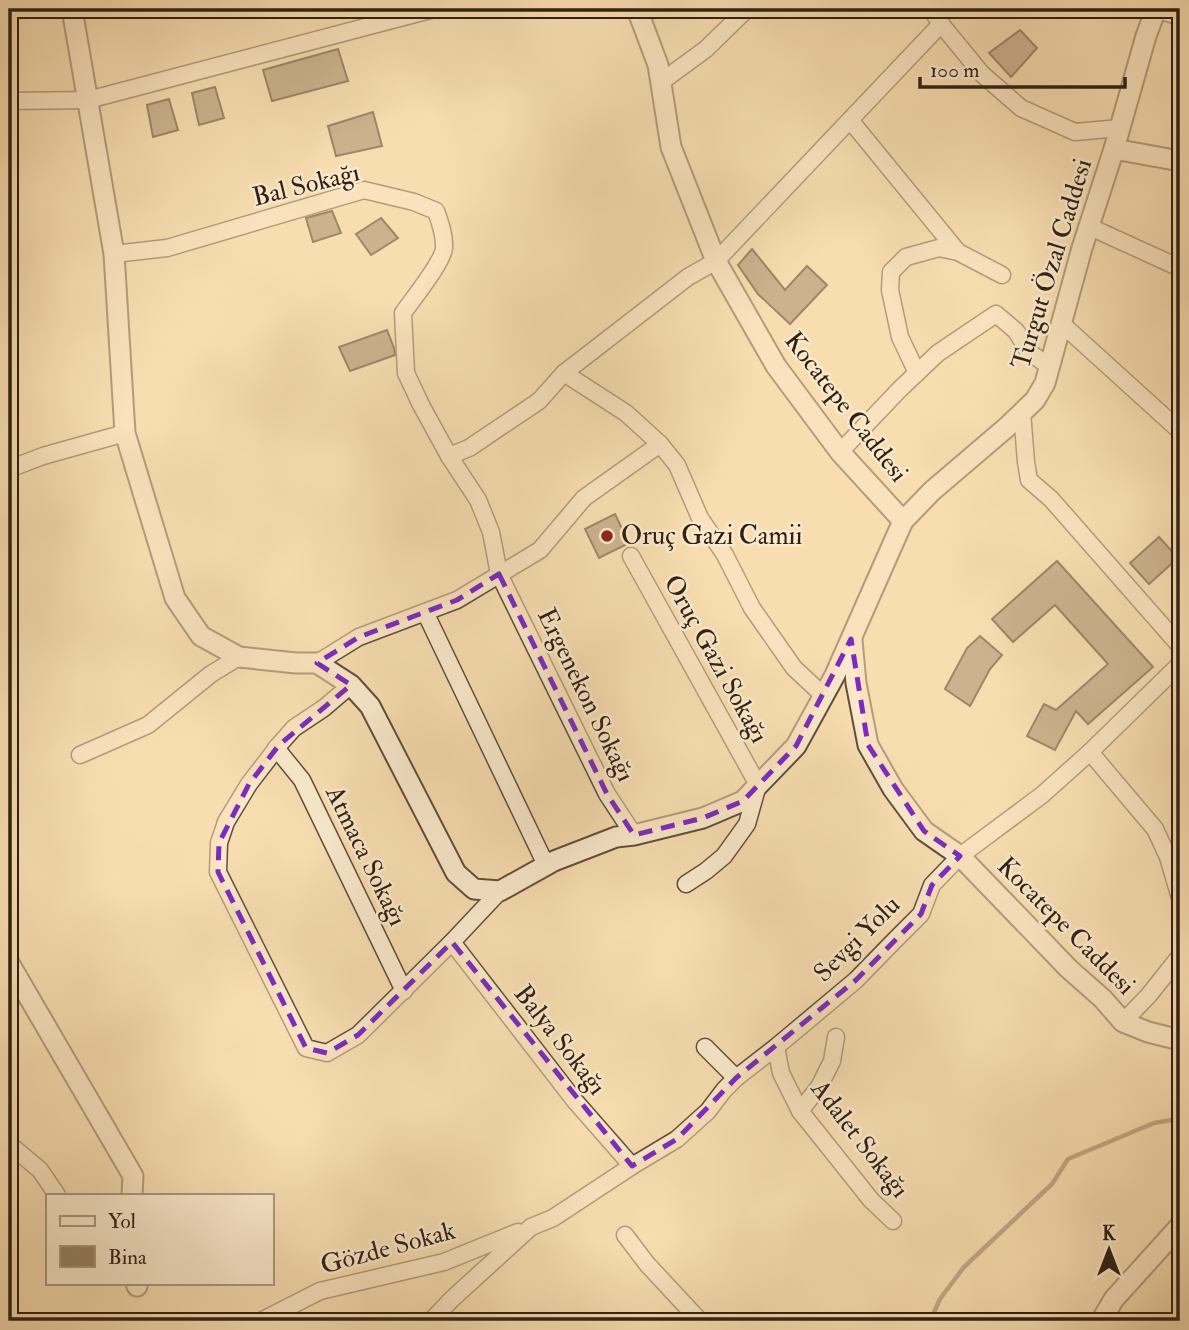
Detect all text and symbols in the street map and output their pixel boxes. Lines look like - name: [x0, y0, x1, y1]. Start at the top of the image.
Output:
- scale bar: [920, 46, 1124, 90]
- text: 100 m: [930, 57, 980, 84]
- street label: Turgut Özal Caddesi: [1004, 155, 1099, 373]
- street label: Bal Sokağı: [249, 156, 363, 214]
- street label: Kocatepe Caddesi: [777, 325, 915, 489]
- place label: Oruç Gazi Camii: [621, 520, 802, 552]
- marker: Oruç Gazi Camii: [599, 528, 615, 544]
- street label: Oruç Gazi Sokağı: [657, 569, 775, 749]
- street label: Ergenekon Sokağı: [530, 603, 642, 787]
- street label: Atmaca Sokağı: [318, 780, 414, 931]
- street label: Kocatepe Caddesi: [990, 850, 1142, 1002]
- street label: Sevgi Yolu: [807, 889, 907, 989]
- street label: Balya Sokağı: [507, 978, 613, 1102]
- street label: Adalet Sokağı: [803, 1073, 916, 1204]
- legend: [46, 1194, 273, 1284]
- text: Yol: [108, 1208, 136, 1235]
- north arrow: [1074, 1214, 1144, 1284]
- street label: Gözde Sokak: [317, 1215, 459, 1281]
- text: K: [1102, 1222, 1116, 1246]
- text: Bina: [108, 1244, 147, 1271]

